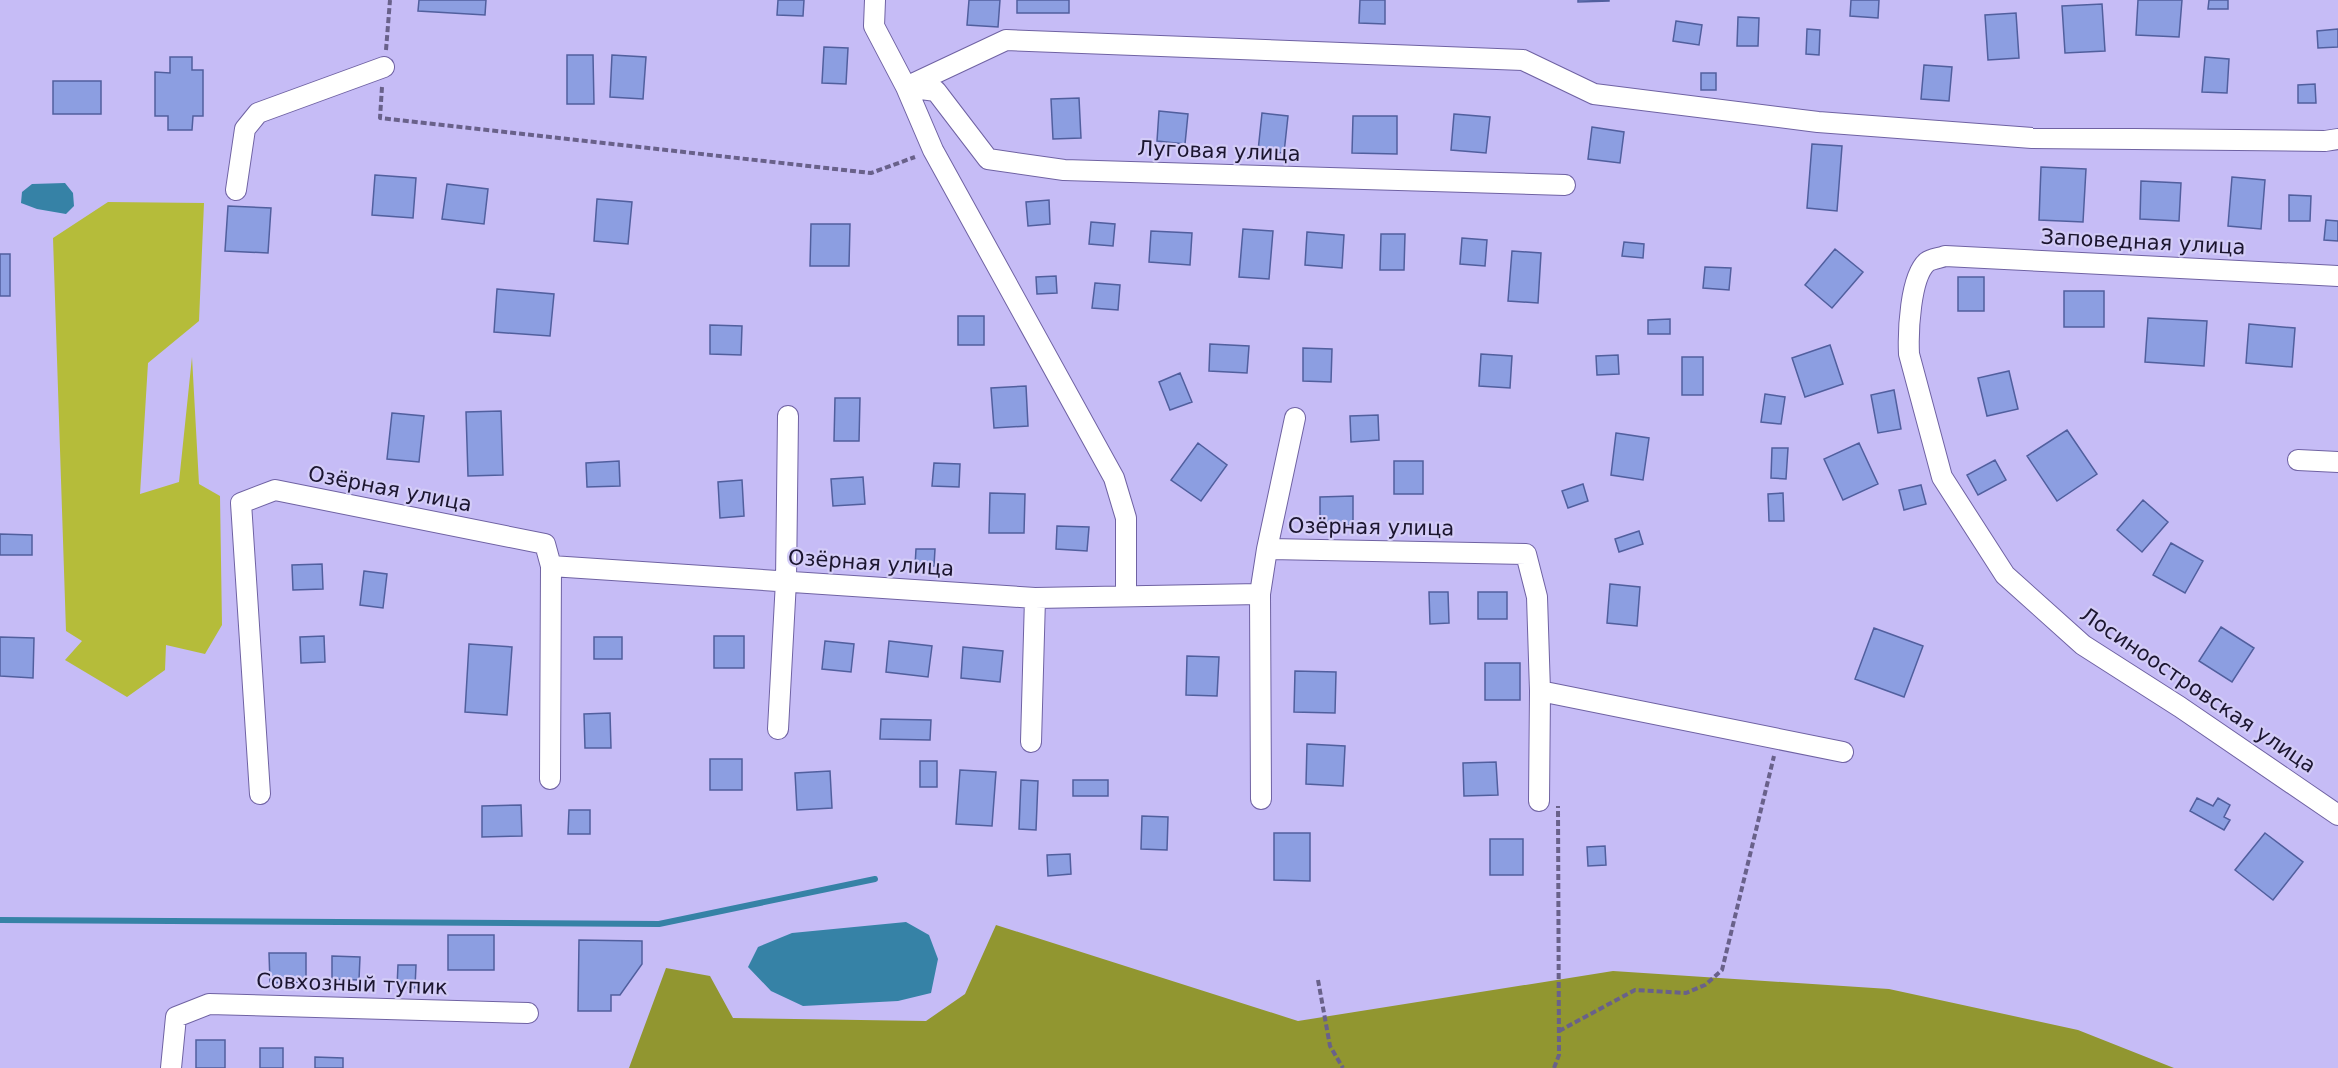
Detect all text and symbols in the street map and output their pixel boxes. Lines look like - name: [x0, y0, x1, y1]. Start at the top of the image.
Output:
- street label: Луговая улица: [1137, 136, 1301, 166]
- street label: Заповедная улица: [2040, 225, 2246, 259]
- street label: Озёрная улица: [306, 461, 474, 517]
- street label: Озёрная улица: [1288, 514, 1454, 540]
- street label: Озёрная улица: [787, 545, 955, 581]
- street label: Лосиноостровская улица: [2076, 602, 2320, 778]
- street label: Совхозный тупик: [256, 969, 448, 999]

